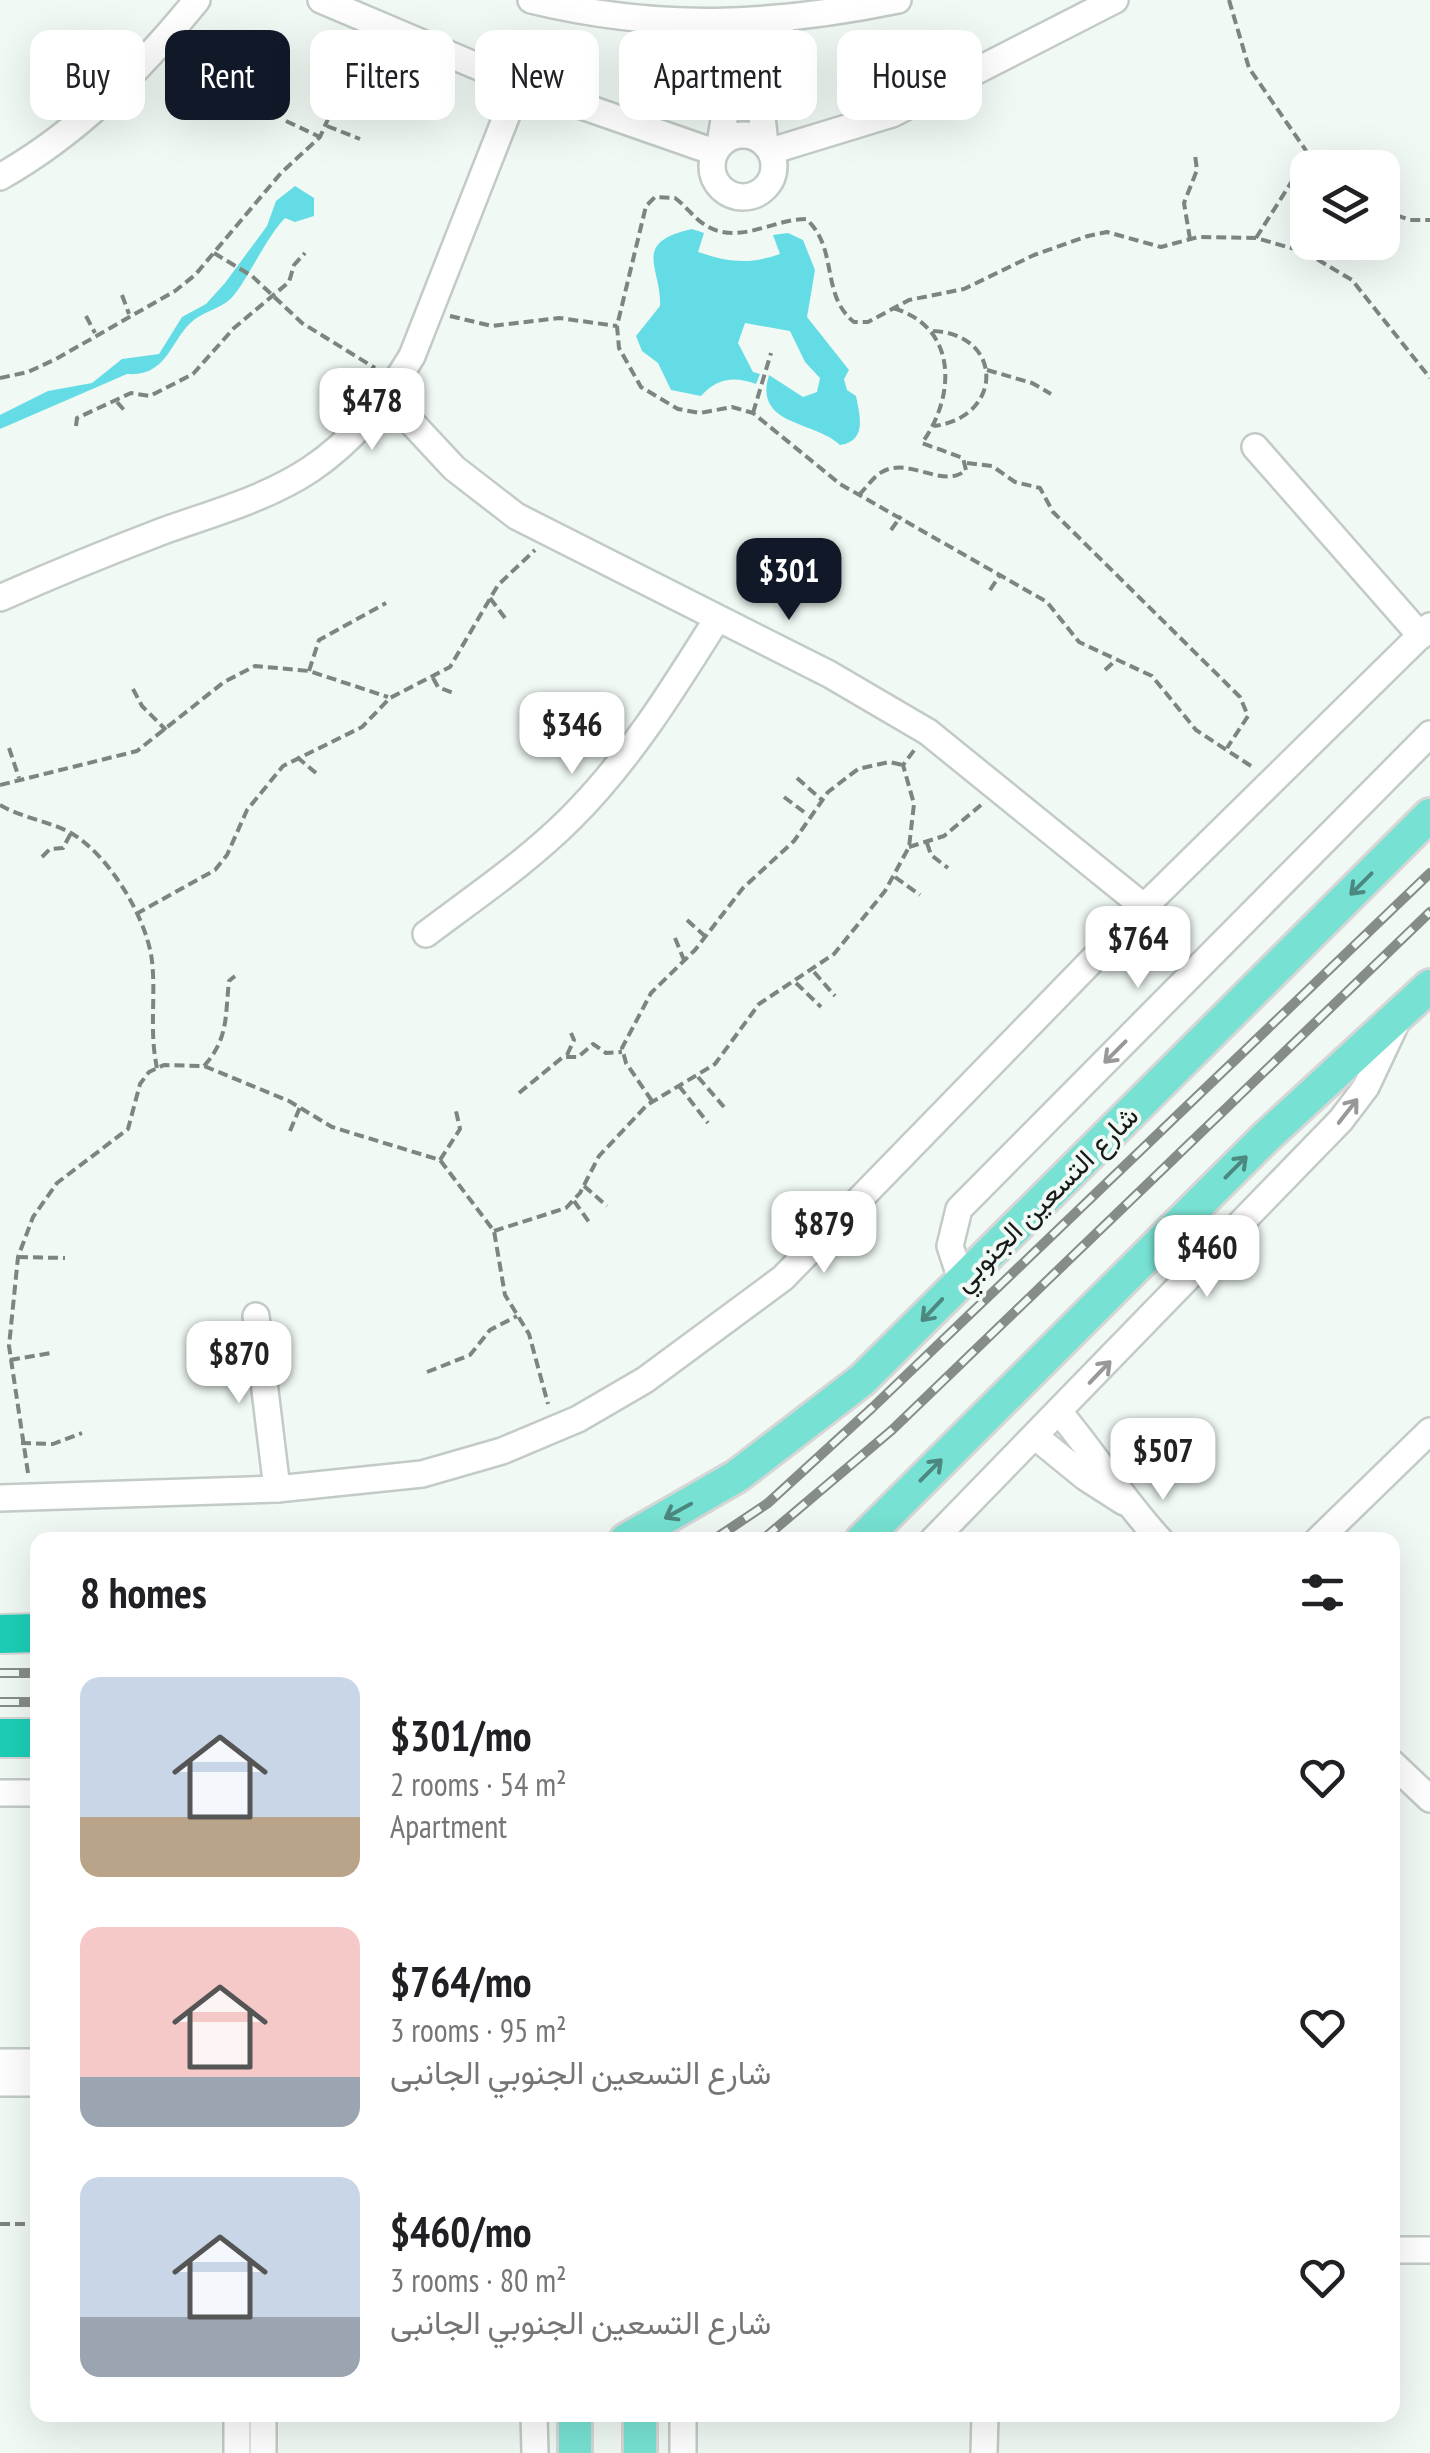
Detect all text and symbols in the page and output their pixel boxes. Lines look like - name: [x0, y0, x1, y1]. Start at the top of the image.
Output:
- chip: Buy: [30, 30, 145, 120]
- chip: Rent: [165, 30, 290, 120]
- chip: Filters: [310, 30, 455, 120]
- chip: New: [475, 30, 599, 120]
- chip: Apartment: [619, 30, 817, 120]
- chip: House: [837, 30, 982, 120]
- map controls: [1290, 150, 1400, 260]
- button: layers: [1290, 150, 1400, 260]
- pin: $478: [313, 368, 431, 453]
- text: $478: [341, 379, 403, 421]
- pin: $301: [730, 538, 848, 623]
- text: $301: [758, 549, 820, 591]
- pin: $346: [513, 692, 631, 777]
- text: $346: [541, 703, 603, 745]
- one-way arrow: [1349, 871, 1374, 896]
- pin: $764: [1079, 906, 1197, 991]
- text: $764: [1107, 917, 1169, 959]
- one-way arrow: [1104, 1040, 1128, 1064]
- street label: شارع التسعين الجنوبي: [944, 1097, 1149, 1302]
- one-way arrow: [1337, 1098, 1358, 1125]
- one-way arrow: [1223, 1156, 1247, 1180]
- pin: $879: [765, 1191, 883, 1276]
- text: $879: [793, 1202, 855, 1244]
- pin: $460: [1148, 1215, 1266, 1300]
- text: $460: [1176, 1226, 1238, 1268]
- one-way arrow: [920, 1298, 944, 1322]
- pin: $870: [180, 1321, 298, 1406]
- text: $870: [208, 1332, 270, 1374]
- one-way arrow: [1088, 1360, 1112, 1384]
- pin: $507: [1104, 1418, 1222, 1503]
- text: $507: [1132, 1429, 1194, 1471]
- one-way arrow: [918, 1459, 942, 1483]
- one-way arrow: [664, 1502, 694, 1522]
- text: 8 homes: [80, 1565, 207, 1620]
- icon: filters: [1295, 1565, 1350, 1620]
- text: $301/mo: [390, 1708, 532, 1763]
- icon: home: [160, 1717, 280, 1837]
- icon: heart: [1295, 1750, 1350, 1805]
- text: 2 rooms · 54 m²: [390, 1763, 567, 1805]
- text: Apartment: [390, 1805, 507, 1847]
- text: $764/mo: [390, 1954, 532, 2009]
- icon: home: [160, 1967, 280, 2087]
- icon: heart: [1295, 2000, 1350, 2055]
- text: 3 rooms · 95 m²: [390, 2009, 567, 2051]
- text: شارع التسعين الجنوبي الجانبى: [390, 2051, 771, 2093]
- text: $460/mo: [390, 2204, 532, 2259]
- icon: home: [160, 2217, 280, 2337]
- icon: heart: [1295, 2250, 1350, 2305]
- text: 3 rooms · 80 m²: [390, 2259, 567, 2301]
- text: شارع التسعين الجنوبي الجانبى: [390, 2301, 771, 2343]

